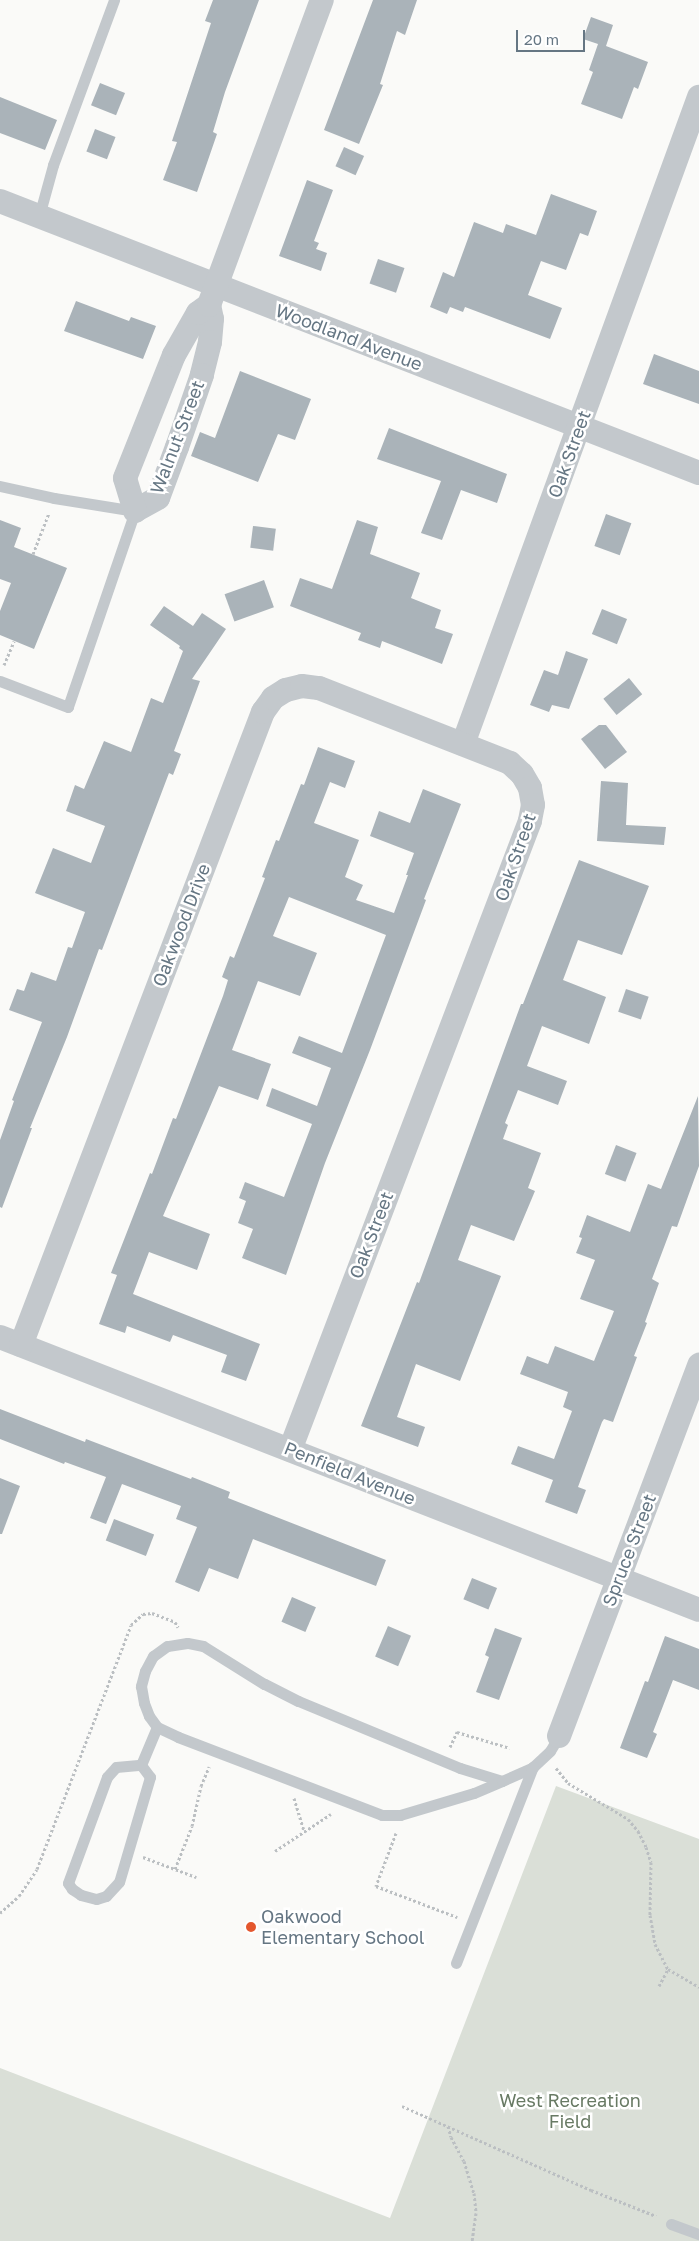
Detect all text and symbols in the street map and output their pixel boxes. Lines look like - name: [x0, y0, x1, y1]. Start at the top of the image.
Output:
- scale bar: [519, 20, 588, 52]
- text: 20 m: [524, 30, 559, 48]
- street label: Woodland Avenue: [273, 299, 425, 375]
- street label: Walnut Street: [146, 377, 208, 497]
- street label: Oak Street: [543, 407, 595, 501]
- street label: Oak Street: [490, 810, 540, 904]
- street label: Oakwood Drive: [148, 860, 214, 990]
- street label: Oak Street: [345, 1188, 397, 1282]
- street label: Penfield Avenue: [281, 1437, 419, 1509]
- street label: Spruce Street: [598, 1491, 660, 1609]
- place label: Oakwood Elementary School: [261, 1906, 425, 1948]
- marker: Oakwood Elementary School: [245, 1921, 257, 1933]
- park label: West Recreation Field: [499, 2090, 641, 2132]

